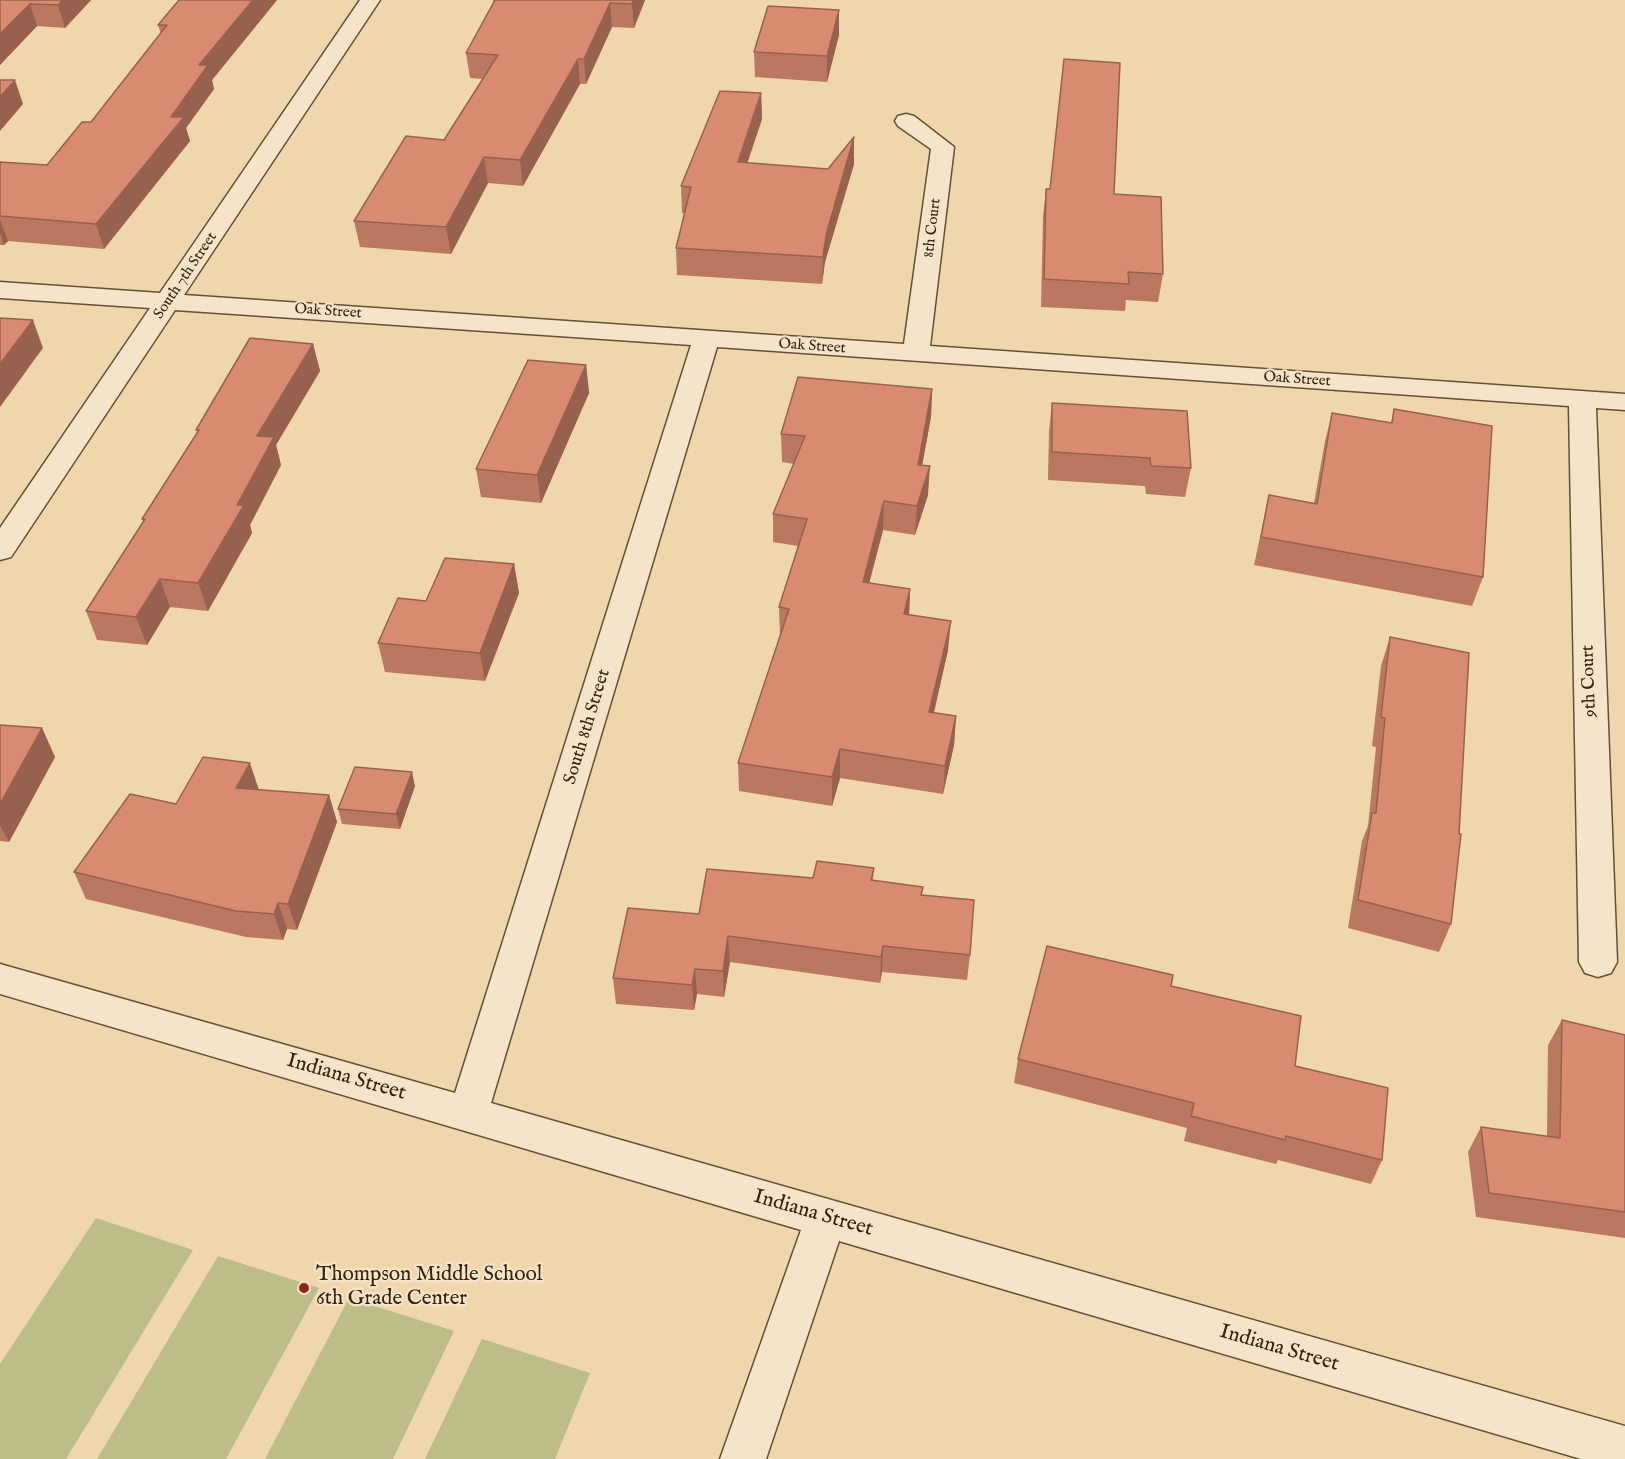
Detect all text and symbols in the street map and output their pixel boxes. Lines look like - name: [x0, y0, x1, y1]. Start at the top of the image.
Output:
- street label: 8th Court: [920, 197, 946, 259]
- street label: South 7th Street: [150, 229, 222, 323]
- street label: Oak Street: [294, 301, 362, 323]
- street label: Oak Street: [778, 336, 846, 358]
- street label: Oak Street: [1263, 369, 1331, 391]
- street label: 9th Court: [1578, 645, 1602, 717]
- street label: South 8th Street: [560, 667, 616, 787]
- street label: Indiana Street: [283, 1049, 409, 1107]
- street label: Indiana Street: [750, 1185, 876, 1243]
- place label: Thompson Middle School 6th Grade Center: [316, 1263, 543, 1313]
- marker: Thompson Middle School 6th Grade Center: [297, 1281, 311, 1295]
- street label: Indiana Street: [1216, 1320, 1342, 1378]

